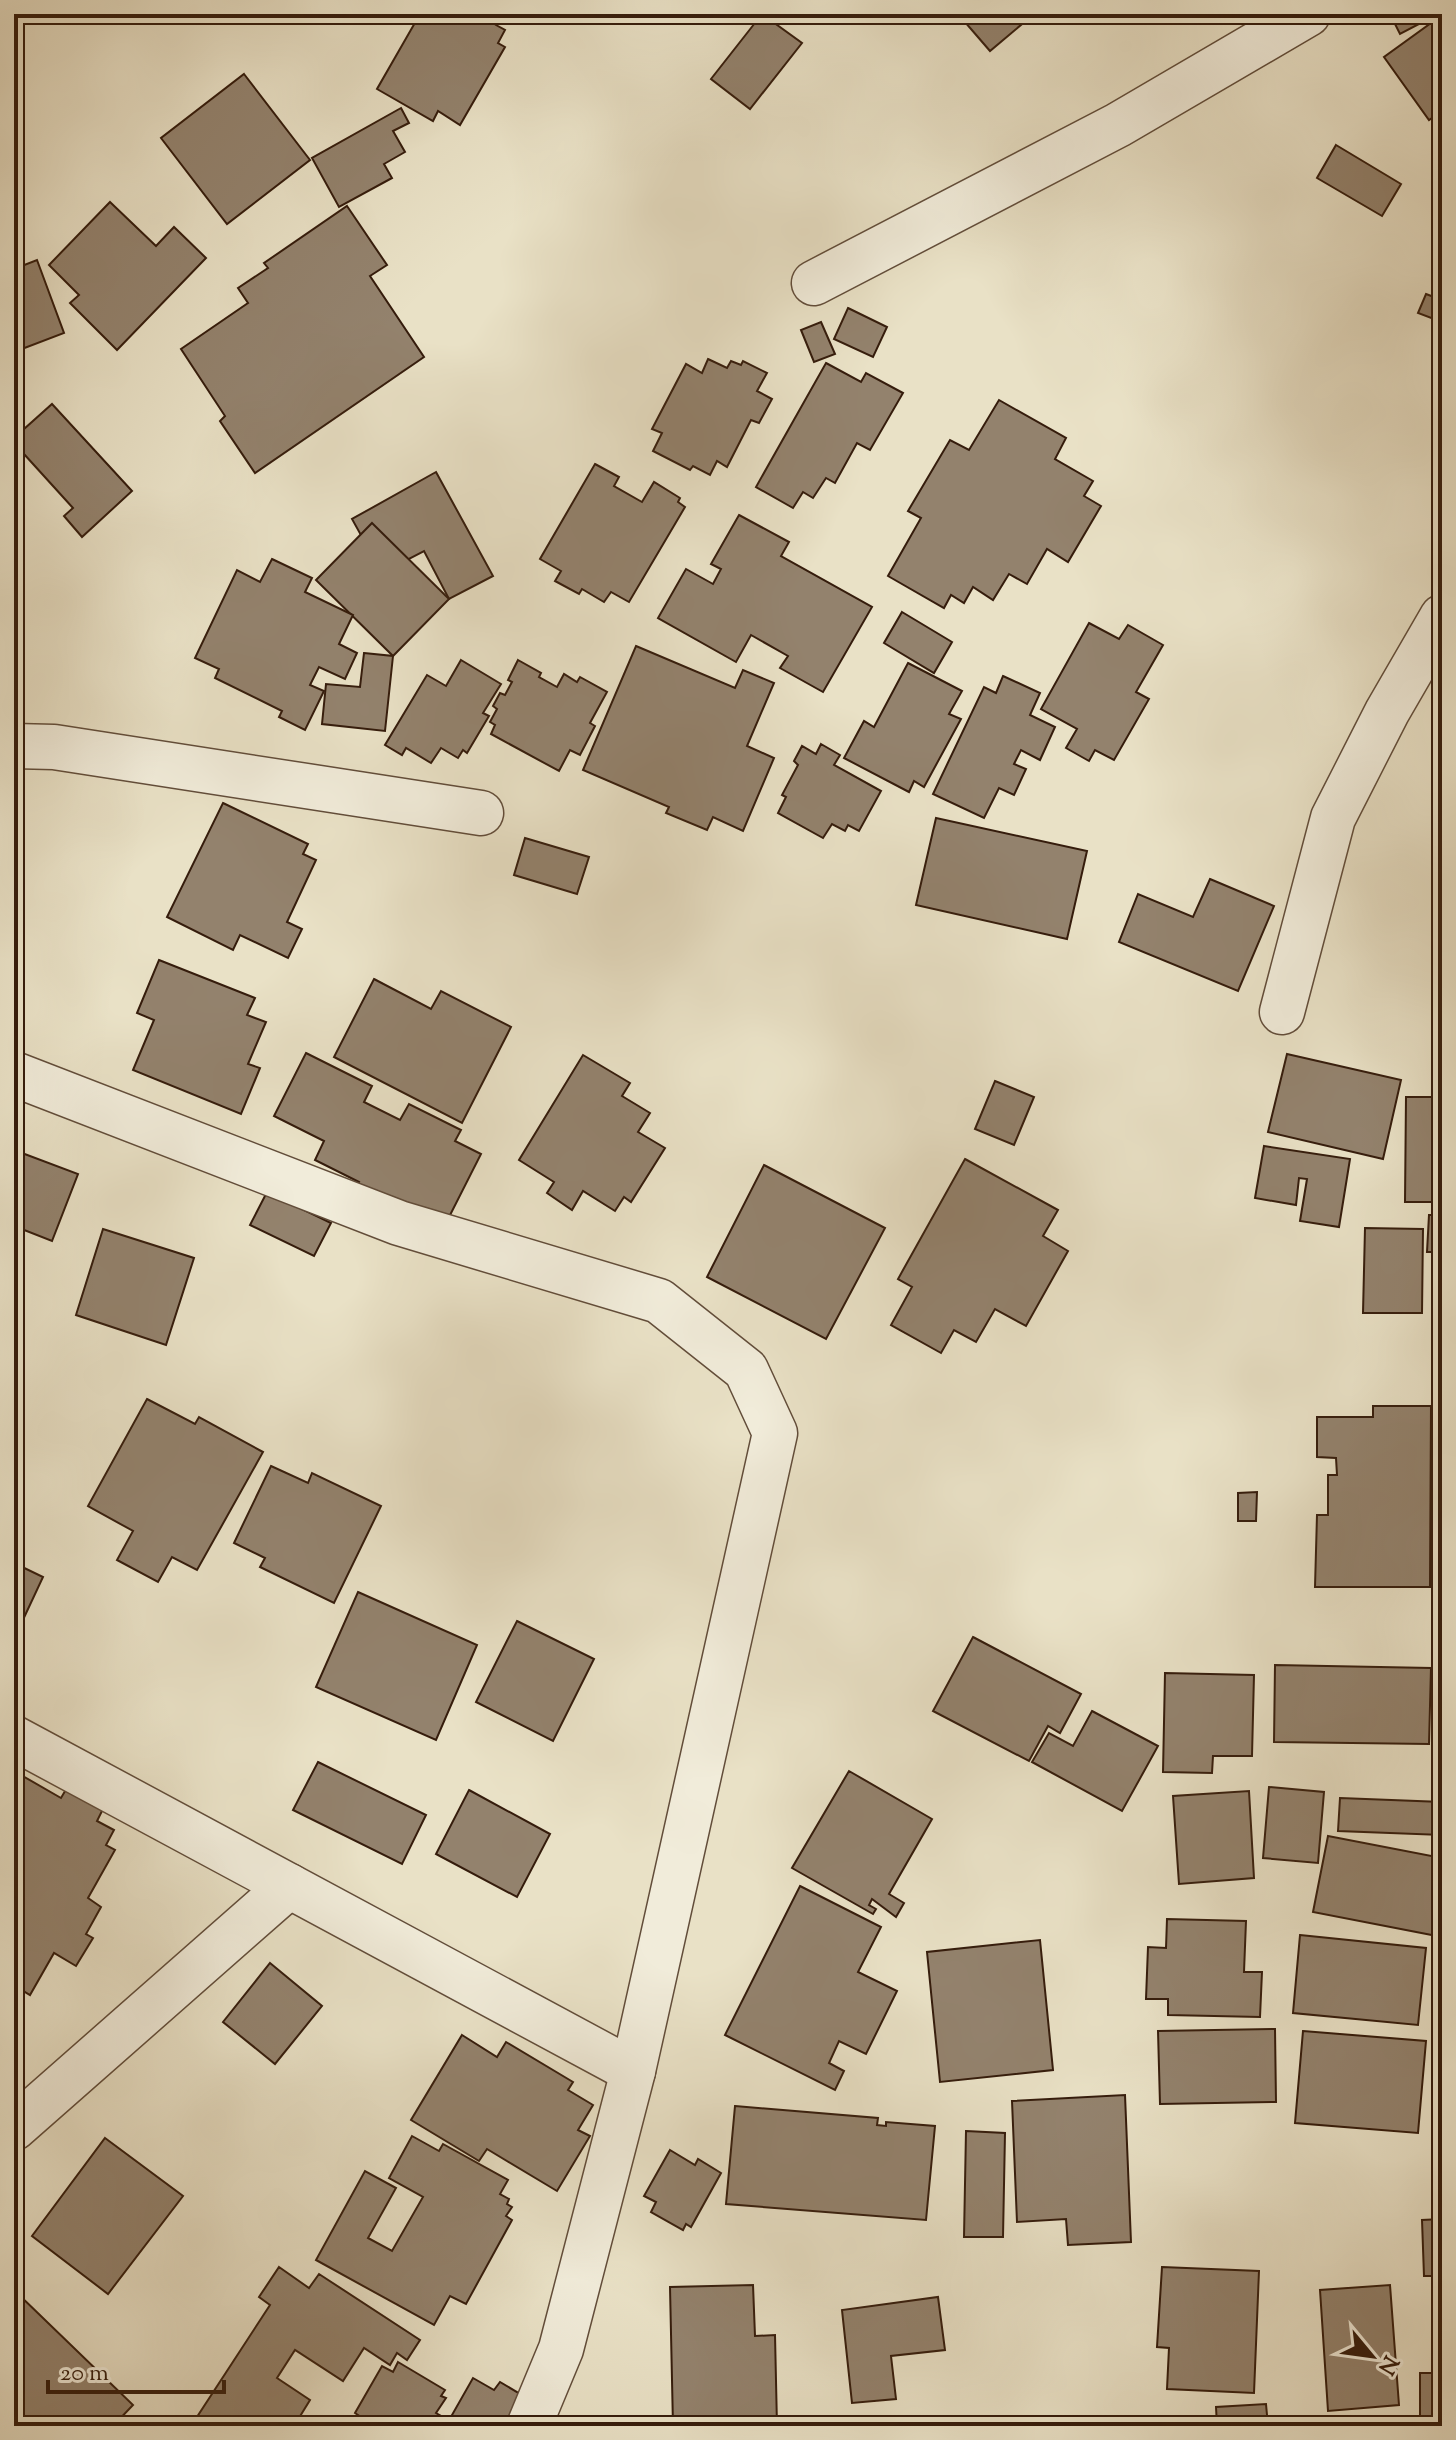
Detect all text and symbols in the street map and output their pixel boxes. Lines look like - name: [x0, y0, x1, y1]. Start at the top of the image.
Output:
- north arrow: [1332, 2316, 1412, 2396]
- scale bar: [48, 2344, 224, 2394]
- text: N: [1368, 2349, 1405, 2380]
- text: 20 m: [60, 2357, 109, 2391]

